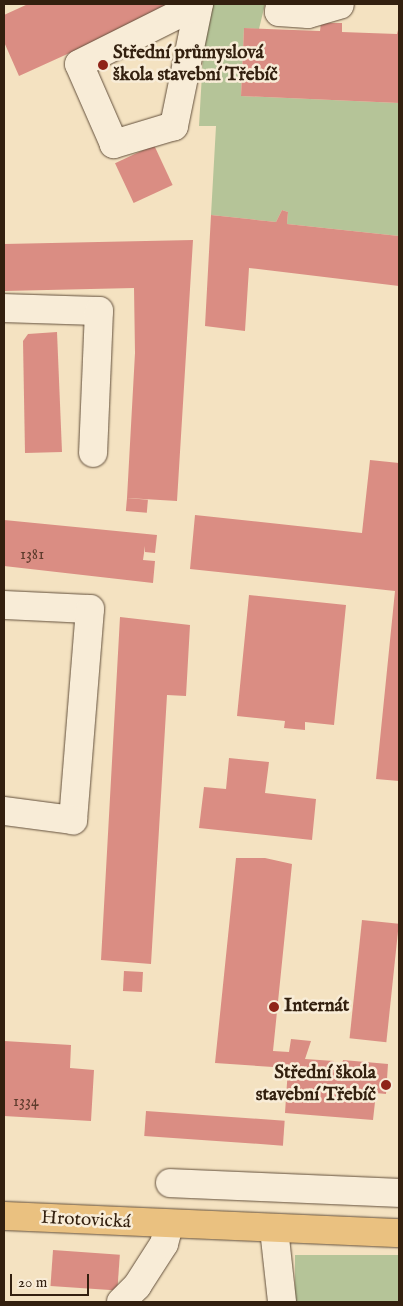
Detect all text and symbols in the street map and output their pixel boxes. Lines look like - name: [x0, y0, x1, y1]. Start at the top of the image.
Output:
- place label: Střední průmyslová škola stavební Třebíč: [113, 43, 278, 87]
- marker: Střední průmyslová škola stavební Třebíč: [97, 59, 109, 71]
- house number: 1381: [20, 545, 44, 565]
- place label: Internát: [284, 996, 349, 1018]
- marker: Internát: [268, 1001, 280, 1013]
- place label: Střední škola stavební Třebíč: [256, 1063, 376, 1107]
- marker: Střední škola stavební Třebíč: [380, 1079, 392, 1091]
- house number: 1334: [13, 1092, 39, 1112]
- street label: Hrotovická: [40, 1207, 132, 1235]
- scale bar: [12, 1264, 91, 1296]
- text: 20 m: [18, 1273, 47, 1292]

